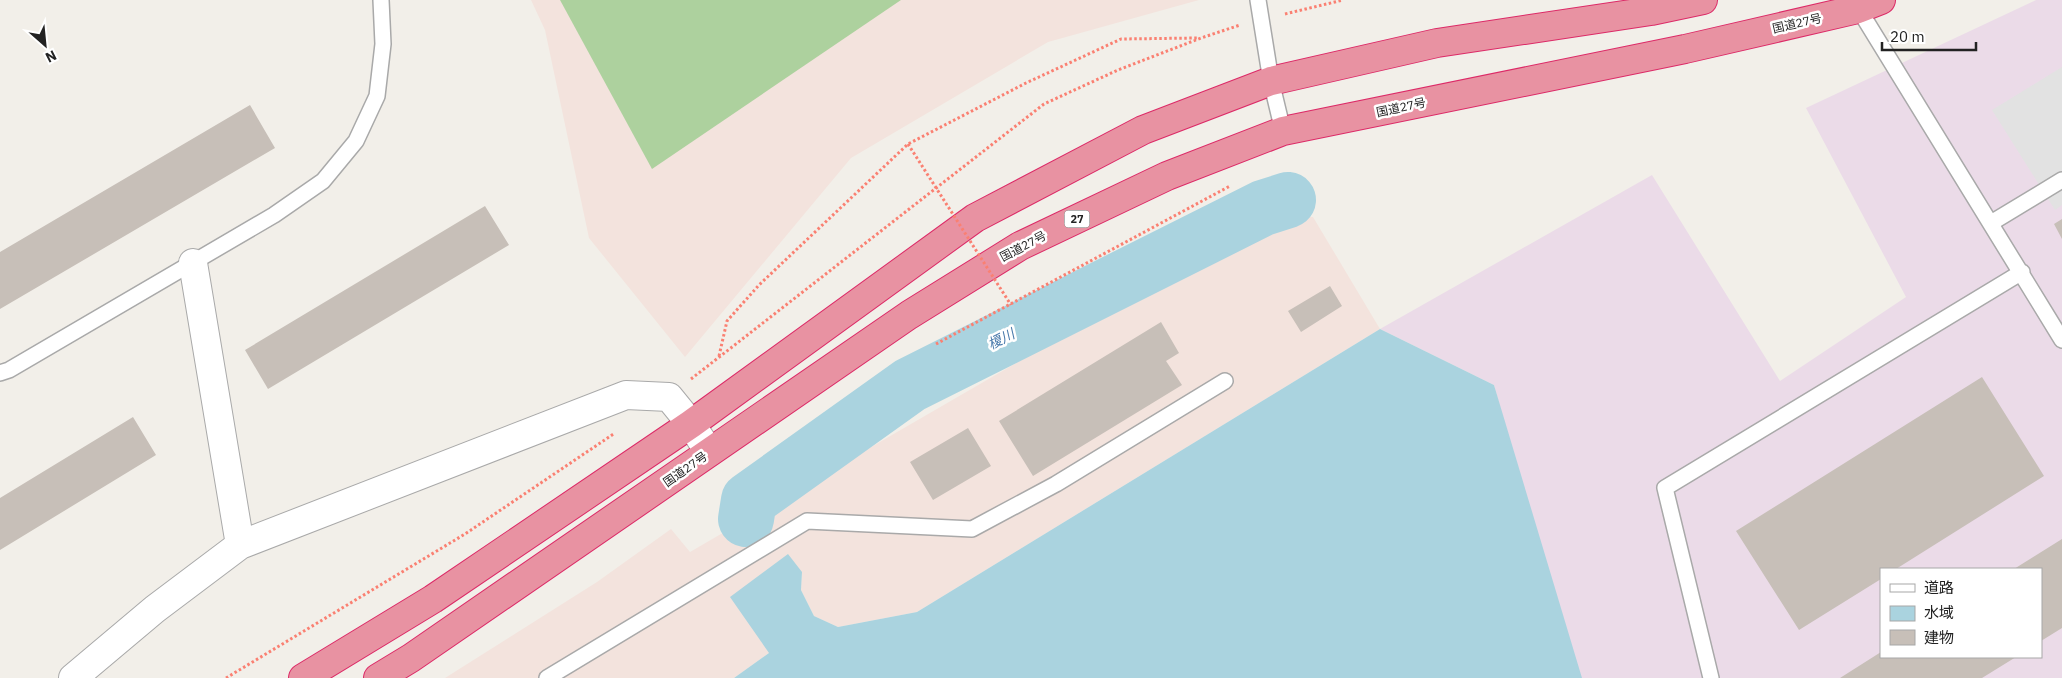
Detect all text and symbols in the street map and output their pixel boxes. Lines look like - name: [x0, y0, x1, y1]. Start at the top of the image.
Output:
- street label: 国道27号: [1771, 10, 1823, 36]
- north arrow: [20, 20, 70, 70]
- scale bar: [1882, 20, 1976, 52]
- text: 20 m: [1890, 27, 1925, 46]
- text: N: [42, 46, 60, 67]
- street label: 国道27号: [1375, 94, 1427, 120]
- road number: 27: [1064, 210, 1090, 228]
- street label: 国道27号: [997, 228, 1049, 264]
- water label: 榎川: [984, 324, 1019, 353]
- street label: 国道27号: [660, 448, 710, 490]
- legend: [1880, 568, 2042, 658]
- text: 道路: [1924, 578, 1954, 597]
- text: 水域: [1924, 603, 1954, 622]
- text: 建物: [1924, 628, 1954, 647]

